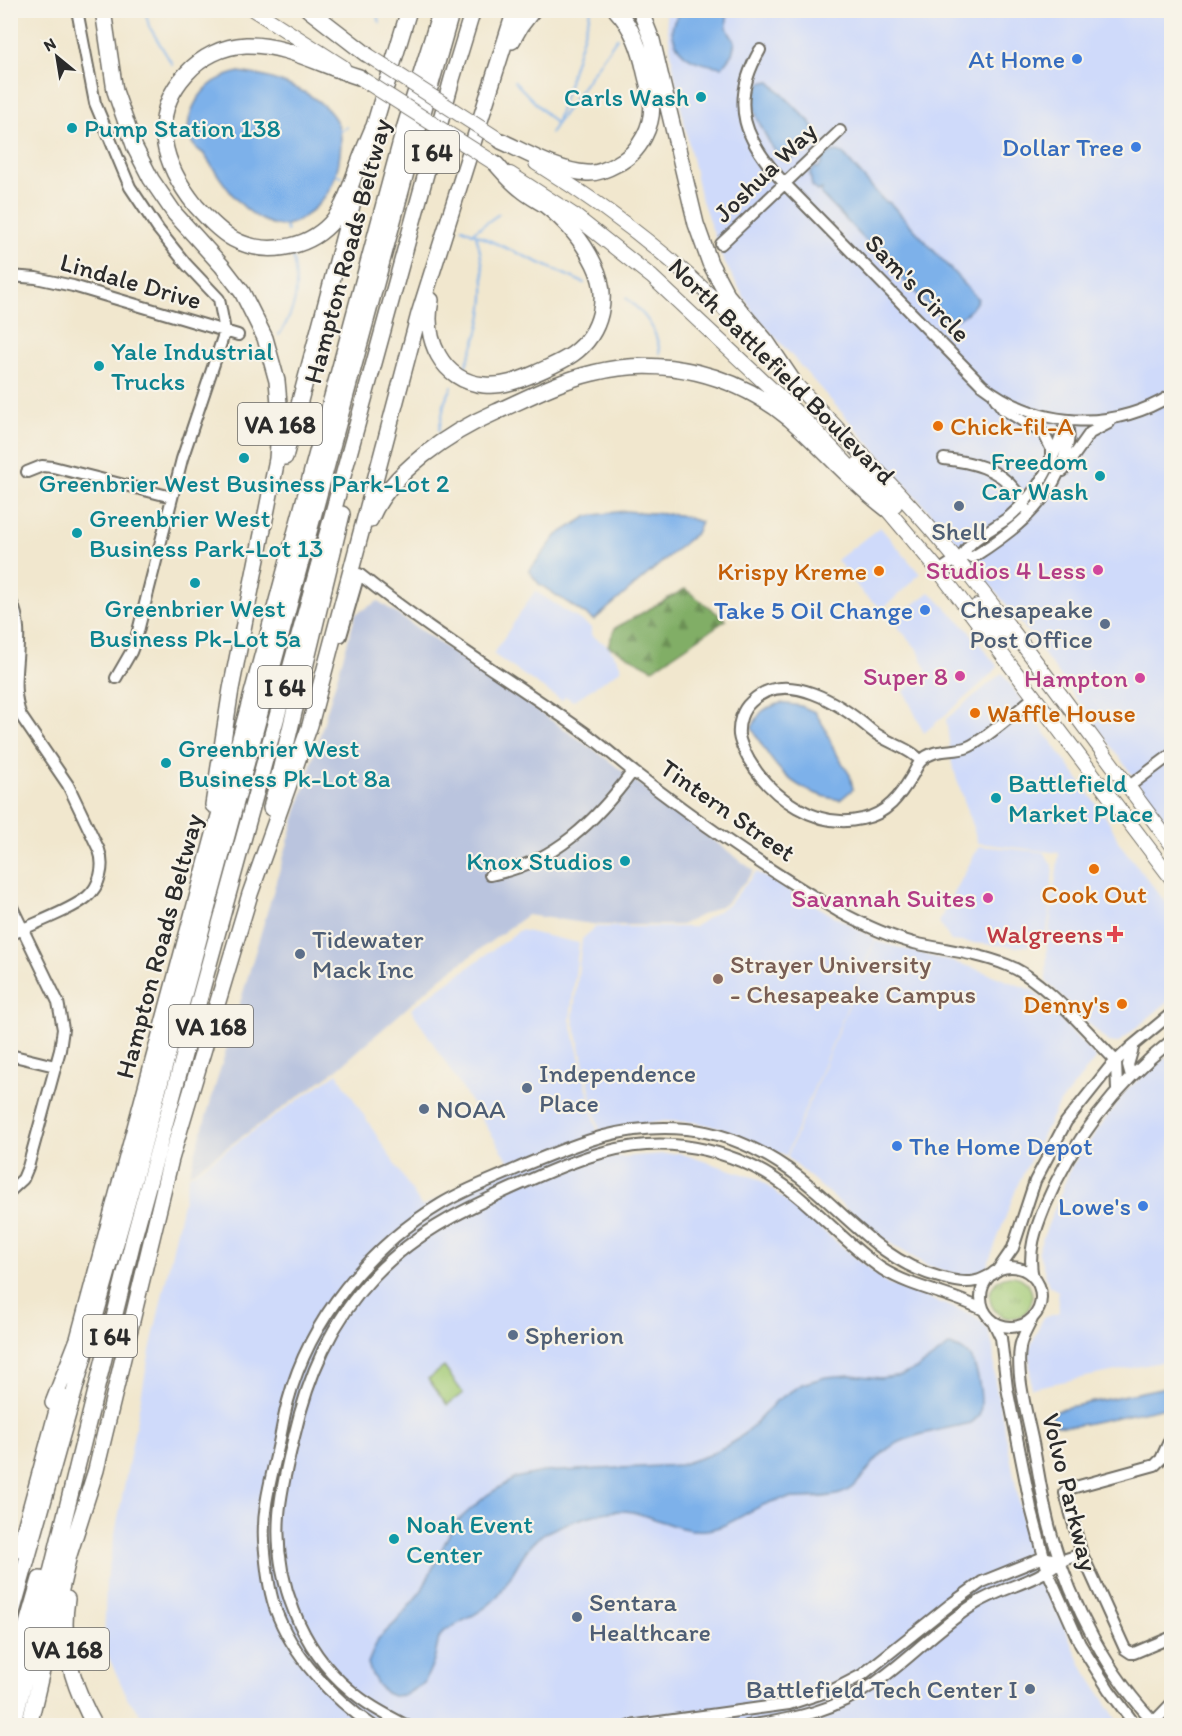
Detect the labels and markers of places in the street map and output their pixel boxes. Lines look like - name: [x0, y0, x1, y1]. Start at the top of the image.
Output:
- place label: At Home: [968, 43, 1065, 75]
- marker: At Home: [1070, 52, 1084, 66]
- place label: Carls Wash: [564, 81, 689, 113]
- marker: Carls Wash: [694, 90, 708, 104]
- place label: Pump Station 138: [84, 112, 281, 144]
- marker: Pump Station 138: [65, 121, 79, 135]
- place label: Dollar Tree: [1002, 131, 1124, 163]
- marker: Dollar Tree: [1129, 140, 1143, 154]
- place label: Yale Industrial Trucks: [111, 335, 274, 397]
- marker: Yale Industrial Trucks: [92, 359, 106, 373]
- place label: Chick-fil-A: [950, 410, 1074, 442]
- marker: Chick-fil-A: [931, 419, 945, 433]
- place label: Freedom Car Wash: [981, 445, 1088, 507]
- marker: Greenbrier West Business Park-Lot 2: [237, 451, 251, 465]
- place label: Greenbrier West Business Park-Lot 2: [39, 467, 450, 499]
- marker: Freedom Car Wash: [1093, 469, 1107, 483]
- marker: Shell: [952, 499, 966, 513]
- place label: Greenbrier West Business Park-Lot 13: [89, 502, 323, 564]
- place label: Shell: [931, 515, 987, 547]
- marker: Greenbrier West Business Park-Lot 13: [70, 526, 84, 540]
- place label: Studios 4 Less: [926, 554, 1086, 586]
- place label: Krispy Kreme: [717, 555, 867, 587]
- marker: Studios 4 Less: [1091, 563, 1105, 577]
- marker: Krispy Kreme: [872, 564, 886, 578]
- marker: Greenbrier West Business Pk-Lot 5a: [188, 576, 202, 590]
- place label: Greenbrier West Business Pk-Lot 5a: [89, 592, 301, 654]
- place label: Chesapeake Post Office: [960, 593, 1093, 655]
- place label: Take 5 Oil Change: [714, 594, 913, 626]
- marker: Take 5 Oil Change: [918, 603, 932, 617]
- marker: Chesapeake Post Office: [1098, 617, 1112, 631]
- place label: Super 8: [863, 660, 948, 692]
- place label: Hampton: [1024, 662, 1128, 694]
- marker: Super 8: [953, 669, 967, 683]
- marker: Hampton: [1133, 671, 1147, 685]
- place label: Waffle House: [987, 697, 1136, 729]
- marker: Waffle House: [968, 706, 982, 720]
- place label: Greenbrier West Business Pk-Lot 8a: [178, 732, 391, 794]
- marker: Greenbrier West Business Pk-Lot 8a: [159, 756, 173, 770]
- place label: Battlefield Market Place: [1008, 767, 1153, 829]
- marker: Battlefield Market Place: [989, 791, 1003, 805]
- place label: Knox Studios: [466, 845, 613, 877]
- marker: Knox Studios: [618, 854, 632, 868]
- marker: Cook Out: [1087, 862, 1101, 876]
- place label: Cook Out: [1041, 878, 1147, 910]
- place label: Savannah Suites: [792, 882, 976, 914]
- marker: Savannah Suites: [981, 891, 995, 905]
- place label: Walgreens: [986, 918, 1103, 950]
- place label: Tidewater Mack Inc: [312, 923, 424, 985]
- marker: Walgreens: [1108, 927, 1122, 941]
- marker: Tidewater Mack Inc: [293, 947, 307, 961]
- place label: Strayer University - Chesapeake Campus: [730, 948, 976, 1010]
- marker: Strayer University - Chesapeake Campus: [711, 972, 725, 986]
- place label: Denny's: [1023, 988, 1110, 1020]
- marker: Denny's: [1115, 997, 1129, 1011]
- place label: Independence Place: [539, 1057, 696, 1119]
- marker: Independence Place: [520, 1081, 534, 1095]
- place label: NOAA: [436, 1093, 506, 1125]
- marker: NOAA: [417, 1102, 431, 1116]
- place label: The Home Depot: [909, 1130, 1093, 1162]
- marker: The Home Depot: [890, 1139, 904, 1153]
- place label: Lowe's: [1058, 1190, 1131, 1222]
- marker: Lowe's: [1136, 1199, 1150, 1213]
- place label: Spherion: [525, 1319, 624, 1351]
- marker: Spherion: [506, 1328, 520, 1342]
- place label: Noah Event Center: [406, 1508, 533, 1570]
- marker: Noah Event Center: [387, 1532, 401, 1546]
- place label: Sentara Healthcare: [589, 1586, 711, 1648]
- marker: Sentara Healthcare: [570, 1610, 584, 1624]
- place label: Battlefield Tech Center I: [746, 1673, 1018, 1705]
- marker: Battlefield Tech Center I: [1023, 1682, 1037, 1696]

